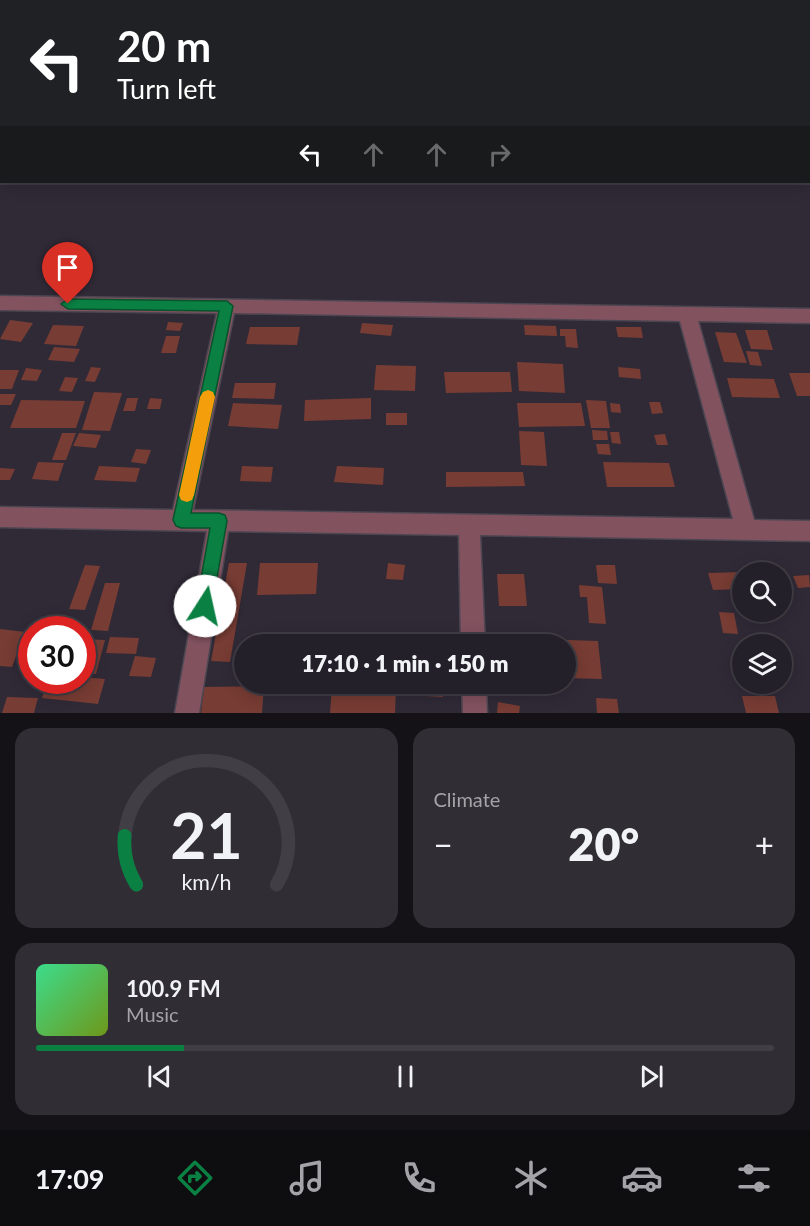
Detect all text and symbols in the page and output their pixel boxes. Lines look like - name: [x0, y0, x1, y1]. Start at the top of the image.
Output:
- text: 20 m: [117, 21, 211, 71]
- icon: left: [18, 24, 96, 102]
- text: Turn left: [117, 72, 216, 105]
- icon: left: [294, 138, 327, 171]
- icon: ahead: [357, 138, 390, 171]
- icon: ahead: [420, 138, 453, 171]
- icon: right: [483, 138, 516, 171]
- pin: [42, 242, 93, 304]
- icon: arrive: [51, 251, 84, 284]
- map controls: [732, 562, 792, 694]
- button: search: [732, 562, 792, 622]
- position arrow: [173, 574, 237, 638]
- speed limit sign: 30: [18, 616, 96, 694]
- button: layers: [732, 634, 792, 694]
- text: 17:10 · 1 min · 150 m: [302, 650, 508, 677]
- text: Climate: [434, 787, 500, 811]
- text: 21: [170, 797, 242, 872]
- text: 20°: [568, 817, 639, 871]
- text: −: [434, 824, 453, 864]
- text: +: [755, 824, 774, 864]
- text: km/h: [181, 869, 231, 895]
- text: 100.9 FM: [126, 975, 221, 1002]
- text: Music: [126, 1002, 179, 1026]
- icon: previous: [143, 1060, 176, 1093]
- icon: pause: [389, 1060, 422, 1093]
- icon: next: [635, 1060, 668, 1093]
- icon: directions: [174, 1157, 216, 1199]
- icon: music: [286, 1157, 328, 1199]
- icon: phone: [398, 1157, 440, 1199]
- icon: climate: [510, 1157, 552, 1199]
- icon: car: [621, 1157, 663, 1199]
- icon: filters: [733, 1157, 775, 1199]
- text: 17:09: [35, 1162, 104, 1195]

